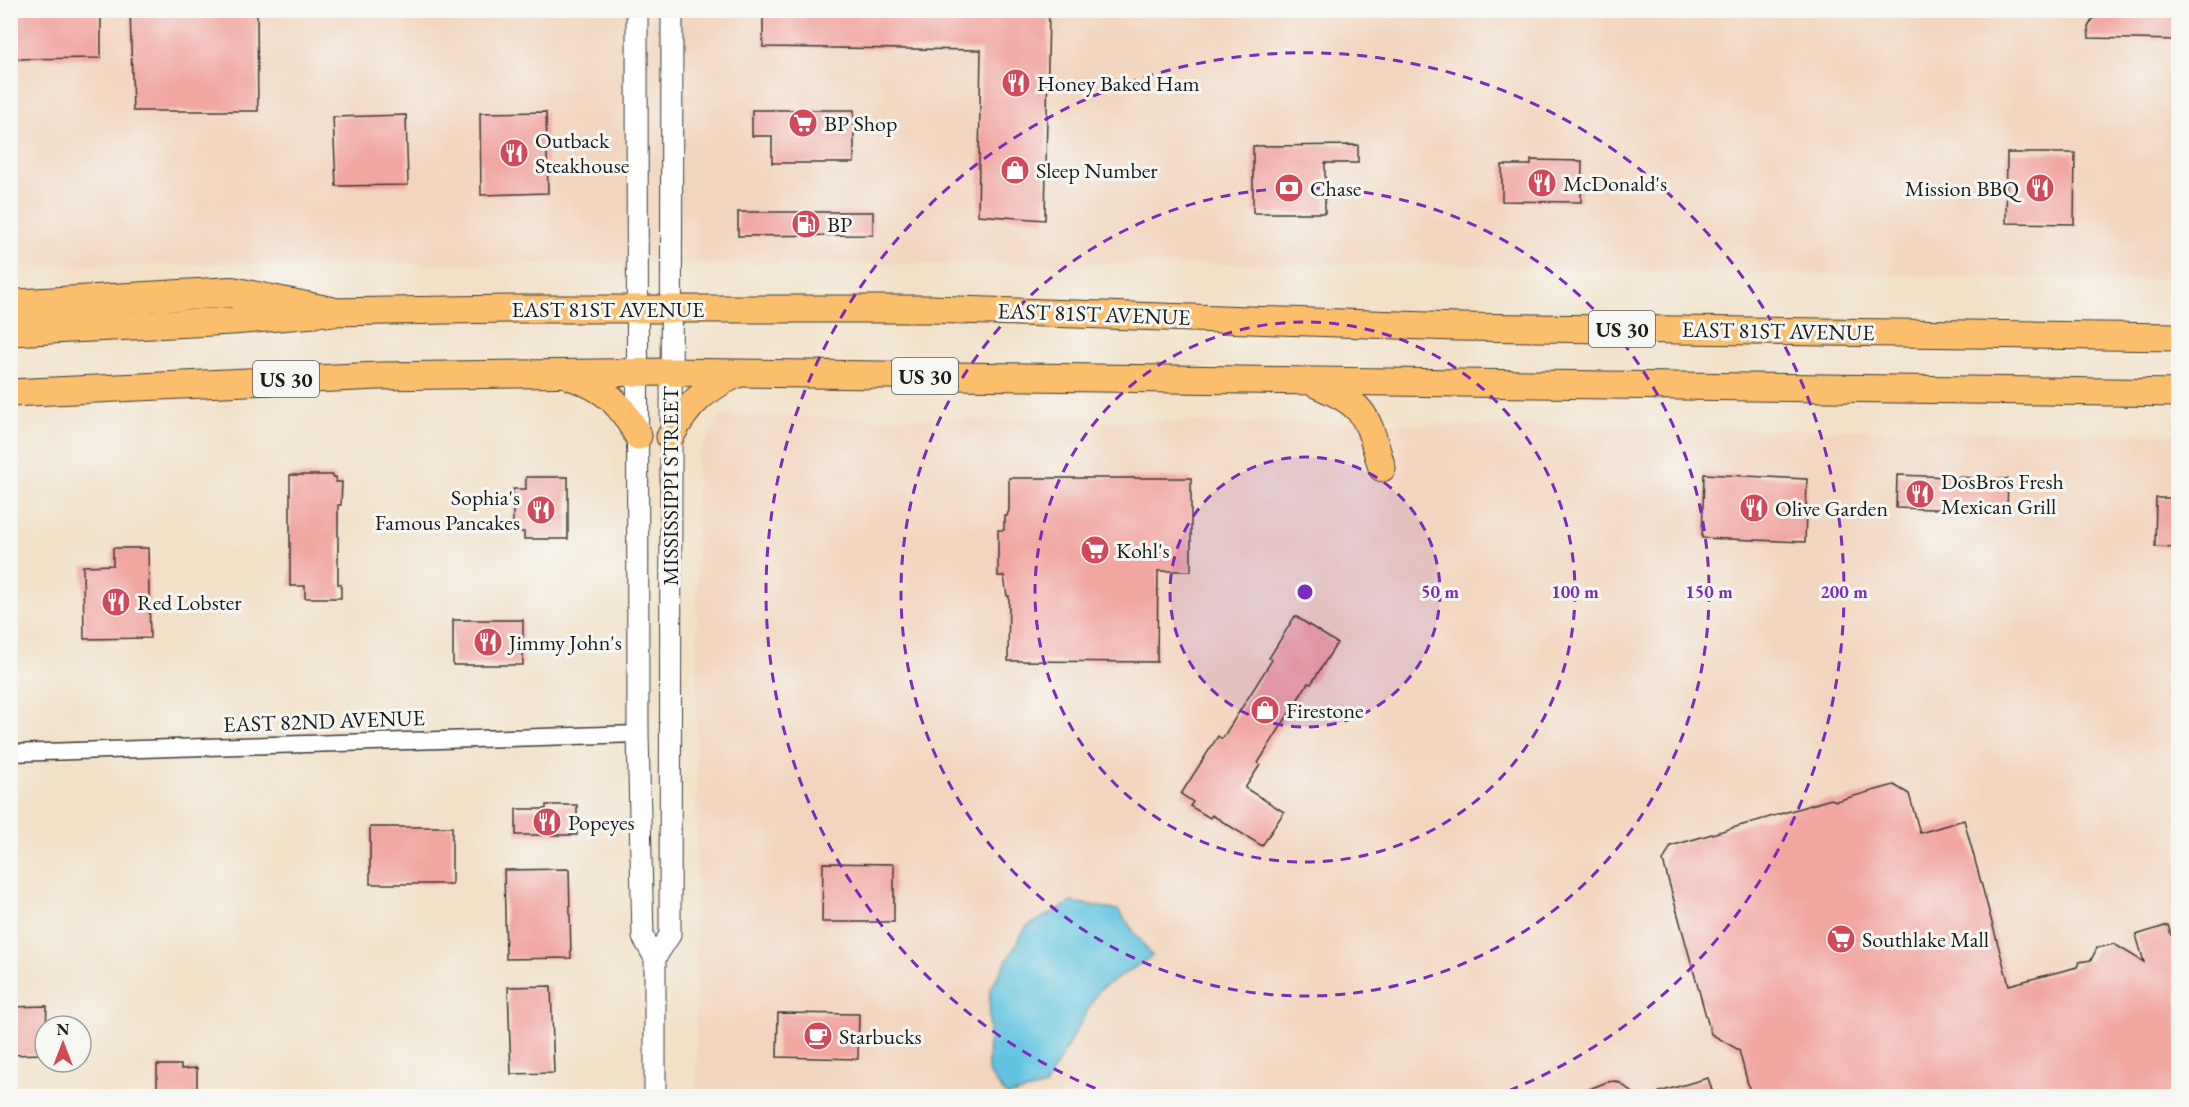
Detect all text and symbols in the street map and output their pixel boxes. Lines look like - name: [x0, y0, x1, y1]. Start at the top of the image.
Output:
- restaurant icon: Honey Baked Ham: [1000, 67, 1032, 99]
- place label: Honey Baked Ham: [1037, 69, 1200, 98]
- supermarket icon: BP Shop: [787, 107, 819, 139]
- place label: BP Shop: [824, 109, 897, 138]
- place label: Outback Steakhouse: [535, 126, 630, 180]
- restaurant icon: Outback Steakhouse: [498, 137, 530, 169]
- shop icon: Sleep Number: [999, 154, 1031, 186]
- place label: Sleep Number: [1036, 156, 1158, 185]
- restaurant icon: McDonald's: [1526, 167, 1558, 199]
- place label: McDonald's: [1563, 169, 1667, 198]
- bank icon: Chase: [1273, 172, 1305, 204]
- restaurant icon: Mission BBQ: [2024, 172, 2056, 204]
- place label: Chase: [1310, 174, 1362, 203]
- place label: Mission BBQ: [1905, 174, 2022, 203]
- fuel station icon: BP: [790, 208, 822, 240]
- place label: BP: [827, 210, 852, 239]
- street label: EAST 81ST AVENUE: [512, 295, 704, 324]
- street label: EAST 81ST AVENUE: [997, 296, 1191, 332]
- road number: US 30: [1589, 311, 1655, 347]
- street label: EAST 81ST AVENUE: [1681, 315, 1875, 347]
- road number: US 30: [892, 358, 958, 394]
- road number: US 30: [253, 361, 319, 397]
- street label: MISSISSIPPI STREET: [656, 386, 685, 586]
- place label: DosBros Fresh Mexican Grill: [1941, 467, 2064, 521]
- restaurant icon: DosBros Fresh Mexican Grill: [1904, 478, 1936, 510]
- place label: Sophia's Famous Pancakes: [375, 483, 520, 537]
- restaurant icon: Olive Garden: [1738, 492, 1770, 524]
- restaurant icon: Sophia's Famous Pancakes: [525, 494, 557, 526]
- place label: Olive Garden: [1775, 494, 1888, 523]
- supermarket icon: Kohl's: [1079, 534, 1111, 566]
- place label: Kohl's: [1116, 536, 1170, 565]
- text: 50 m: [1421, 580, 1459, 603]
- text: 100 m: [1551, 580, 1599, 603]
- text: 150 m: [1685, 580, 1733, 603]
- text: 200 m: [1820, 580, 1868, 603]
- centre of rings: [1295, 582, 1315, 602]
- restaurant icon: Red Lobster: [100, 586, 132, 618]
- place label: Red Lobster: [137, 588, 242, 617]
- restaurant icon: Jimmy John's: [472, 626, 504, 658]
- place label: Jimmy John's: [507, 628, 622, 657]
- shop icon: Firestone: [1249, 694, 1281, 726]
- place label: Firestone: [1286, 696, 1364, 725]
- street label: EAST 82ND AVENUE: [223, 703, 425, 739]
- restaurant icon: Popeyes: [531, 806, 563, 838]
- place label: Popeyes: [568, 808, 635, 837]
- supermarket icon: Southlake Mall: [1825, 923, 1857, 955]
- place label: Southlake Mall: [1862, 925, 1989, 954]
- north arrow: [33, 1014, 93, 1074]
- text: N: [57, 1019, 70, 1040]
- cafe icon: Starbucks: [802, 1020, 834, 1052]
- place label: Starbucks: [839, 1022, 922, 1051]

